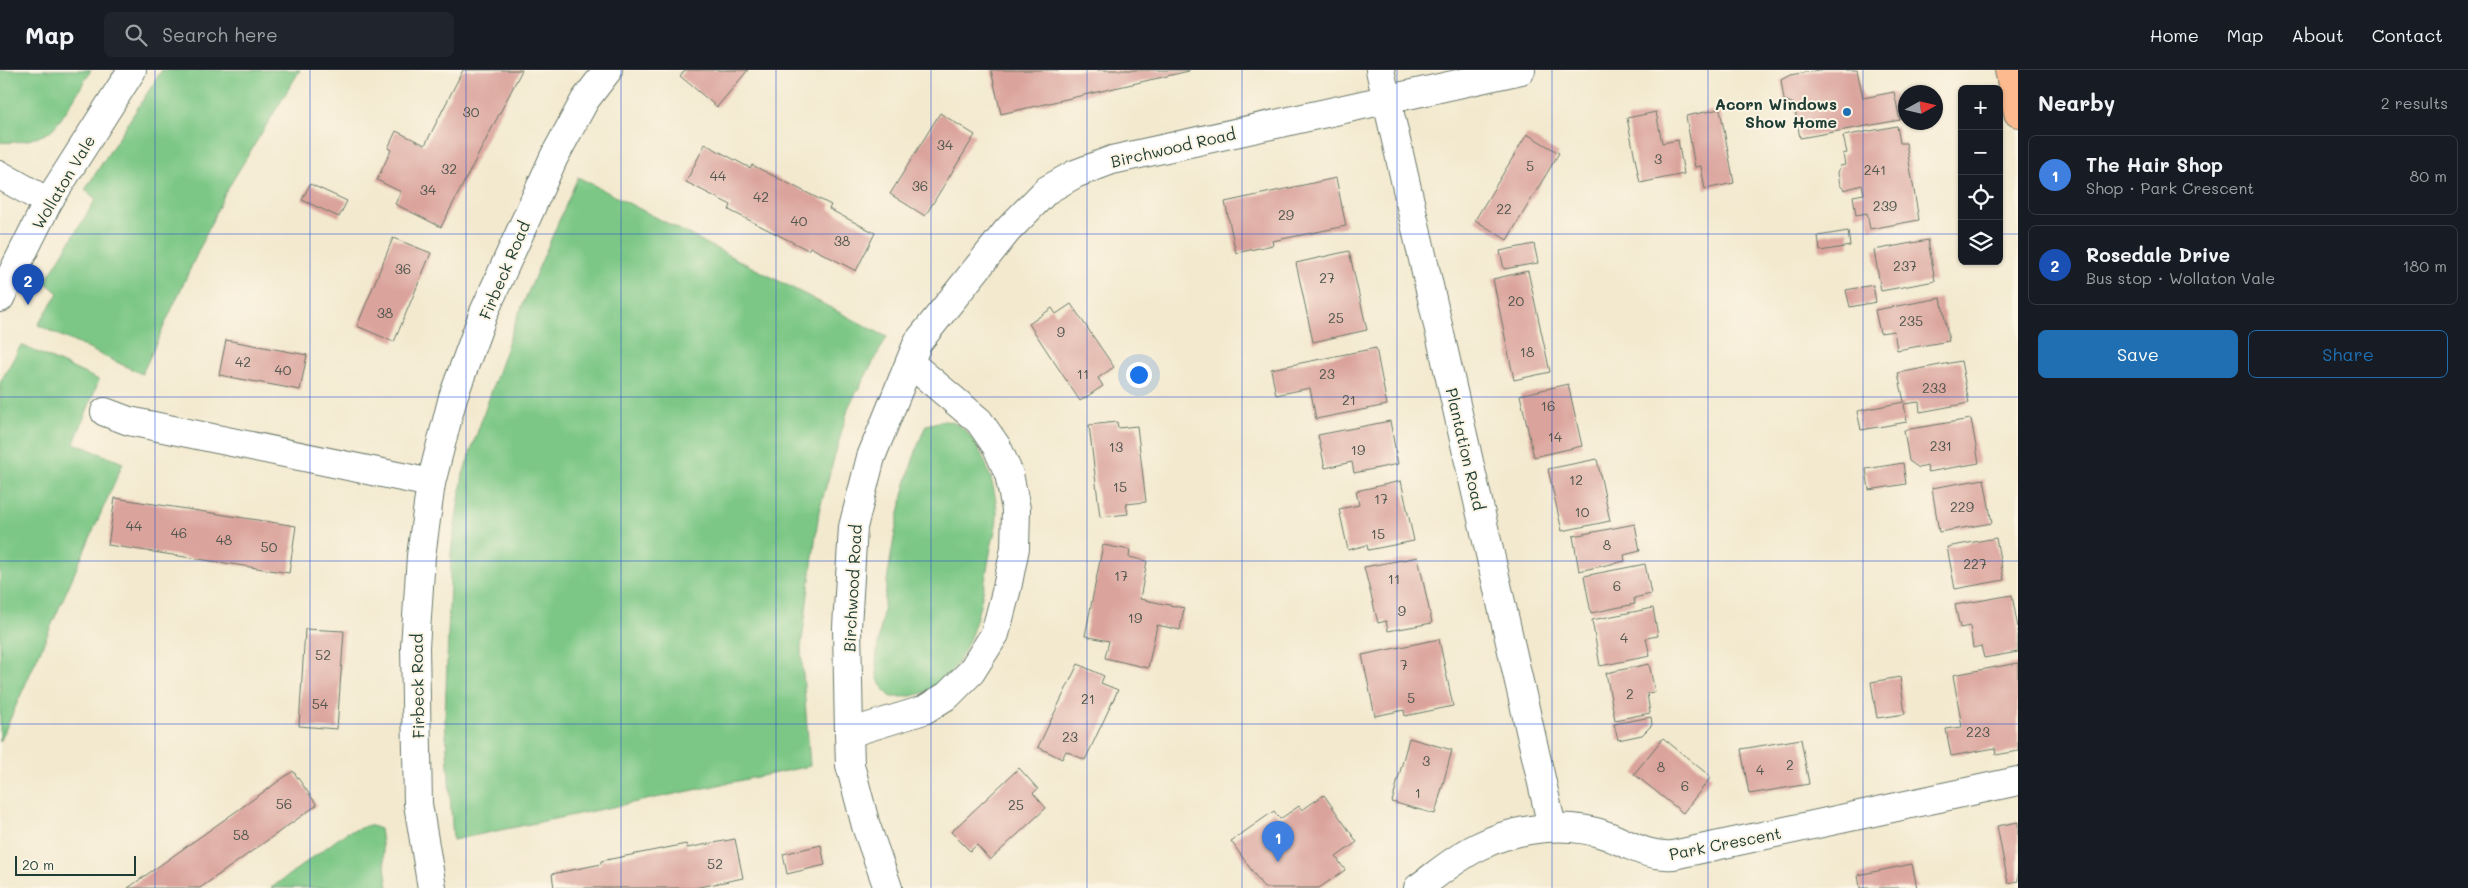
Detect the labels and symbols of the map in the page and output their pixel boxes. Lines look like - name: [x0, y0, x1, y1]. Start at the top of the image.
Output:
- north arrow: [1898, 85, 1943, 130]
- place label: Acorn Windows Show Home: [1715, 93, 1837, 132]
- house number: 30: [463, 102, 480, 121]
- marker: Acorn Windows Show Home: [1841, 106, 1853, 118]
- street label: Birchwood Road: [1108, 122, 1238, 172]
- street label: Wollaton Vale: [27, 131, 99, 233]
- house number: 34: [937, 135, 954, 154]
- house number: 3: [1654, 149, 1662, 168]
- house number: 5: [1526, 156, 1534, 175]
- house number: 32: [441, 159, 457, 178]
- house number: 241: [1864, 160, 1886, 179]
- house number: 44: [710, 166, 727, 185]
- house number: 36: [912, 176, 928, 195]
- house number: 34: [420, 180, 437, 199]
- house number: 42: [753, 187, 769, 206]
- house number: 239: [1873, 196, 1897, 215]
- house number: 22: [1496, 199, 1512, 218]
- house number: 29: [1278, 205, 1294, 224]
- house number: 40: [791, 211, 808, 230]
- street label: Firbeck Road: [474, 218, 534, 322]
- house number: 38: [834, 231, 850, 250]
- house number: 237: [1893, 256, 1917, 275]
- house number: 36: [395, 259, 411, 278]
- pin: 2: [12, 264, 44, 305]
- house number: 27: [1319, 268, 1335, 287]
- house number: 20: [1508, 291, 1525, 310]
- house number: 38: [377, 303, 393, 322]
- house number: 25: [1328, 308, 1344, 327]
- house number: 235: [1899, 311, 1923, 330]
- house number: 9: [1057, 322, 1065, 341]
- house number: 18: [1520, 342, 1534, 361]
- house number: 42: [235, 352, 251, 371]
- house number: 40: [275, 360, 292, 379]
- your location: [1126, 362, 1152, 388]
- house number: 11: [1077, 364, 1089, 383]
- house number: 23: [1319, 364, 1335, 383]
- house number: 233: [1922, 378, 1946, 397]
- street label: Plantation Road: [1442, 386, 1490, 512]
- house number: 21: [1342, 390, 1356, 409]
- house number: 16: [1541, 396, 1555, 415]
- house number: 14: [1548, 427, 1563, 446]
- house number: 231: [1930, 436, 1952, 455]
- house number: 13: [1109, 437, 1123, 456]
- house number: 19: [1351, 440, 1365, 459]
- house number: 12: [1569, 470, 1583, 489]
- house number: 15: [1113, 477, 1127, 496]
- house number: 17: [1374, 489, 1388, 508]
- house number: 229: [1950, 497, 1974, 516]
- house number: 10: [1575, 502, 1590, 521]
- house number: 44: [126, 516, 143, 535]
- house number: 46: [171, 523, 187, 542]
- street label: Birchwood Road: [838, 524, 866, 652]
- house number: 15: [1371, 524, 1385, 543]
- house number: 48: [216, 530, 232, 549]
- house number: 8: [1603, 535, 1611, 554]
- house number: 50: [261, 537, 278, 556]
- house number: 227: [1963, 554, 1987, 573]
- house number: 17: [1114, 566, 1128, 585]
- house number: 11: [1388, 569, 1400, 588]
- house number: 6: [1613, 576, 1621, 595]
- house number: 9: [1398, 601, 1406, 620]
- house number: 19: [1128, 608, 1142, 627]
- house number: 4: [1620, 628, 1629, 647]
- street label: Firbeck Road: [406, 633, 428, 739]
- house number: 52: [315, 645, 331, 664]
- house number: 7: [1400, 655, 1408, 674]
- house number: 2: [1626, 684, 1634, 703]
- house number: 5: [1407, 688, 1415, 707]
- house number: 21: [1081, 689, 1095, 708]
- house number: 54: [312, 694, 329, 713]
- house number: 223: [1966, 722, 1990, 741]
- house number: 23: [1062, 727, 1078, 746]
- house number: 3: [1422, 751, 1430, 770]
- house number: 2: [1786, 755, 1794, 774]
- house number: 8: [1657, 757, 1665, 776]
- house number: 4: [1756, 760, 1765, 779]
- house number: 6: [1681, 776, 1689, 795]
- house number: 1: [1415, 783, 1421, 802]
- house number: 56: [276, 794, 292, 813]
- house number: 25: [1008, 795, 1024, 814]
- pin: 1: [1262, 821, 1294, 862]
- street label: Park Crescent: [1667, 822, 1783, 864]
- house number: 58: [233, 825, 249, 844]
- scale bar: [15, 853, 136, 876]
- house number: 52: [707, 854, 723, 873]

